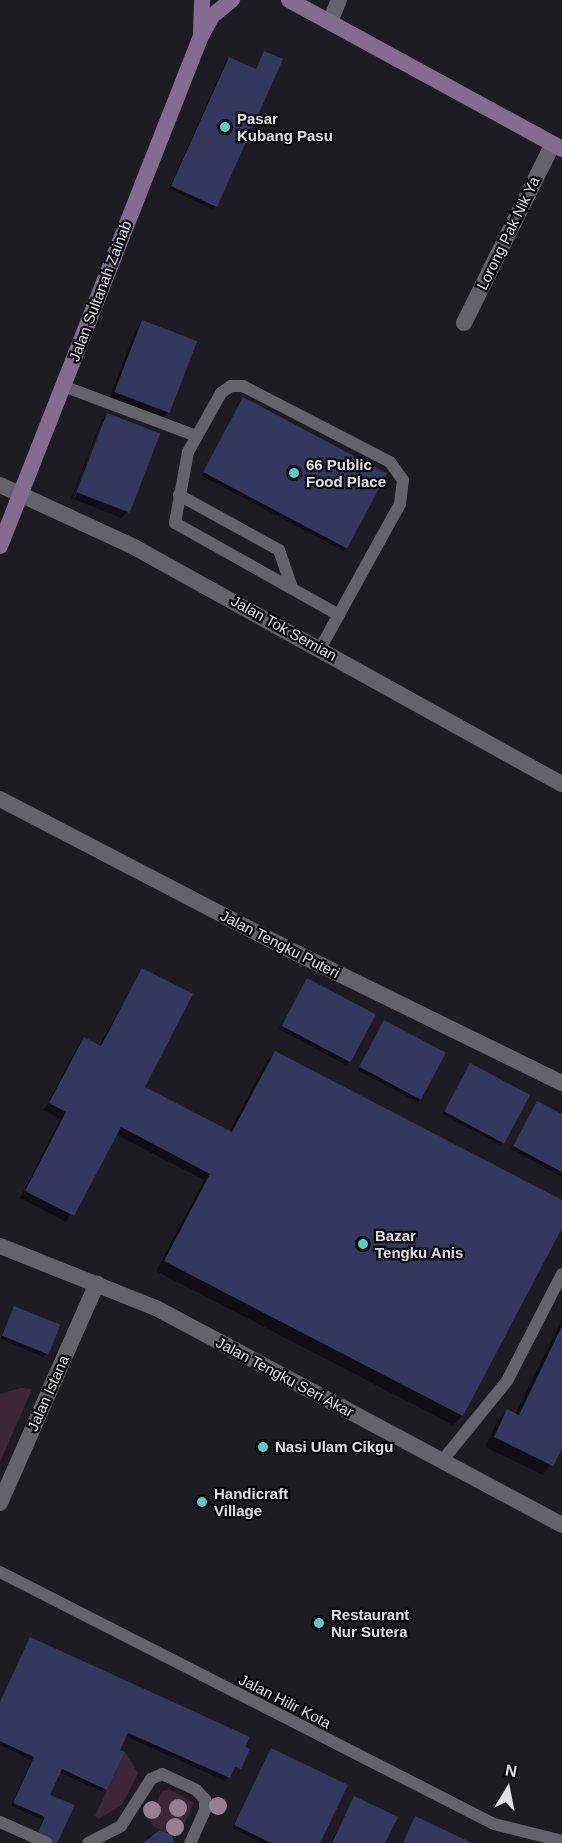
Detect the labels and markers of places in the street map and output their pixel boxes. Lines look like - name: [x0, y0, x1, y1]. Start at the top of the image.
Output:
- place label: Pasar Kubang Pasu: [237, 109, 333, 144]
- marker: Pasar Kubang Pasu: [218, 120, 232, 134]
- place label: 66 Public Food Place: [306, 455, 386, 490]
- marker: 66 Public Food Place: [287, 466, 301, 480]
- place label: Bazar Tengku Anis: [375, 1226, 464, 1261]
- marker: Bazar Tengku Anis: [356, 1237, 370, 1251]
- place label: Nasi Ulam Cikgu: [275, 1438, 393, 1456]
- marker: Nasi Ulam Cikgu: [256, 1440, 270, 1454]
- place label: Handicraft Village: [214, 1484, 288, 1519]
- marker: Handicraft Village: [195, 1495, 209, 1509]
- place label: Restaurant Nur Sutera: [331, 1605, 409, 1640]
- marker: Restaurant Nur Sutera: [312, 1616, 326, 1630]

